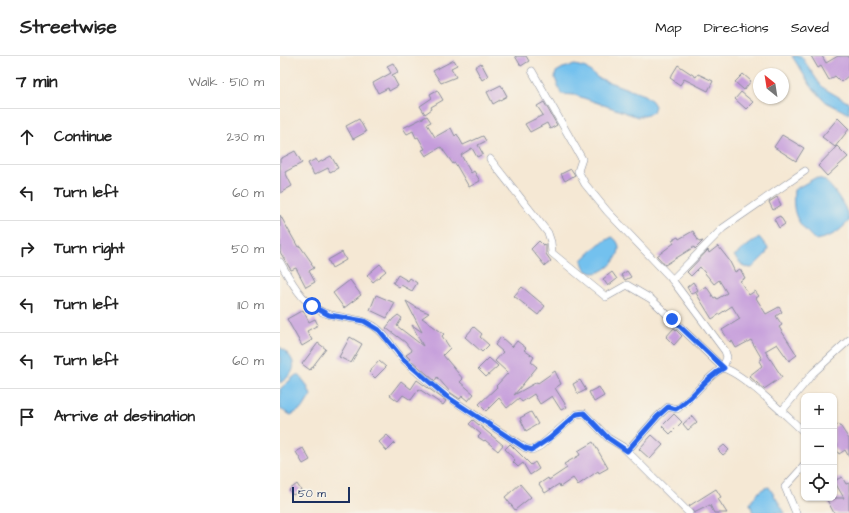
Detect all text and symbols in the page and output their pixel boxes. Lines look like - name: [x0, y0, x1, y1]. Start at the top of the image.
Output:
- text: Streetwise: [20, 14, 117, 41]
- text: Map: [655, 18, 682, 38]
- text: Directions: [704, 18, 769, 38]
- text: Saved: [791, 18, 829, 38]
- north arrow: [753, 68, 789, 104]
- text: 7 min: [16, 70, 58, 94]
- text: Walk · 510 m: [189, 73, 264, 91]
- icon: ahead: [16, 126, 38, 148]
- text: Continue: [54, 126, 112, 147]
- text: 230 m: [226, 128, 264, 146]
- icon: left: [16, 182, 38, 204]
- text: Turn left: [54, 182, 118, 203]
- text: 60 m: [232, 184, 264, 202]
- icon: right: [16, 238, 38, 260]
- text: Turn right: [54, 238, 125, 259]
- text: 50 m: [231, 240, 264, 258]
- icon: left: [16, 294, 38, 316]
- text: Turn left: [54, 294, 118, 315]
- text: 110 m: [237, 296, 264, 314]
- route start: [303, 297, 321, 315]
- route end: [663, 310, 681, 328]
- icon: left: [16, 350, 38, 372]
- text: Turn left: [54, 350, 118, 371]
- text: 60 m: [232, 352, 264, 370]
- map controls: [801, 393, 837, 501]
- button: +: [801, 393, 837, 429]
- icon: arrive: [16, 406, 38, 428]
- text: Arrive at destination: [54, 406, 195, 427]
- button: −: [801, 429, 837, 465]
- button: locate: [801, 465, 837, 501]
- scale bar: [292, 485, 350, 504]
- text: 50 m: [298, 486, 326, 501]

